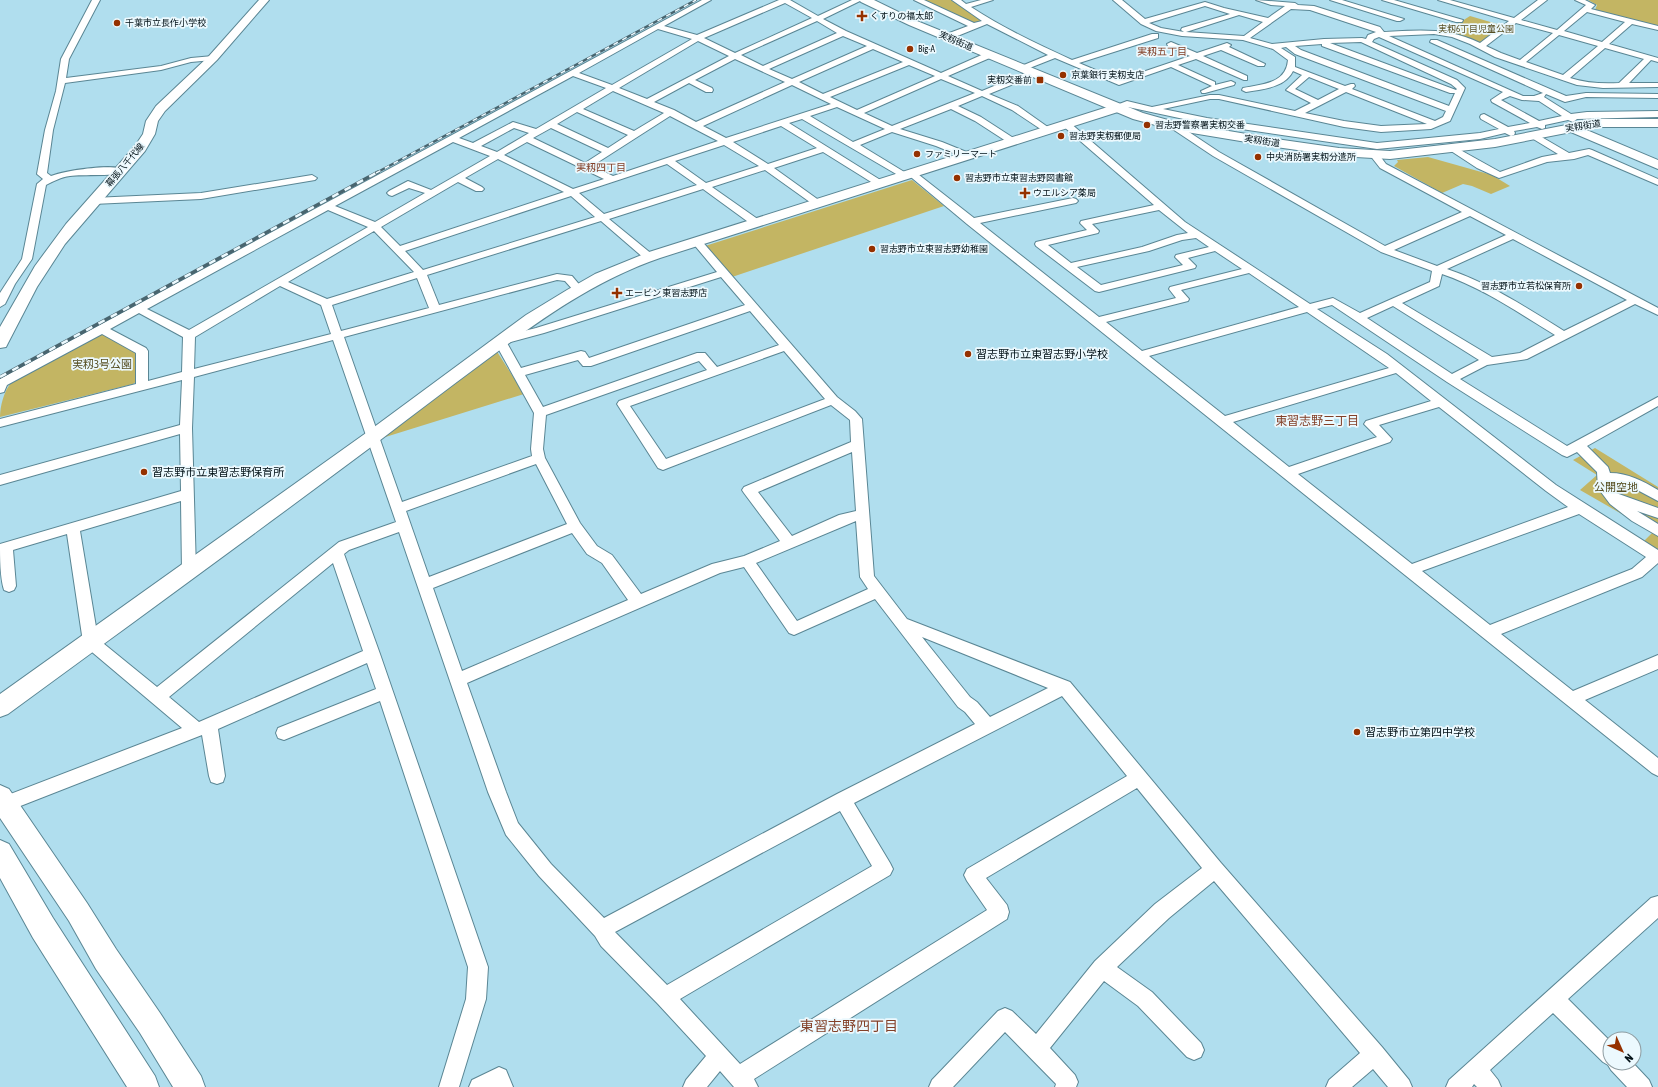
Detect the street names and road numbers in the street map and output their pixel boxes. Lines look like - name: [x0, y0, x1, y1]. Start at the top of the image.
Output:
- street label: 実籾街道: [937, 29, 975, 53]
- street label: 実籾街道: [1564, 118, 1602, 134]
- street label: 実籾街道: [1243, 133, 1281, 149]
- street label: 幕張八千代線: [103, 140, 147, 189]

